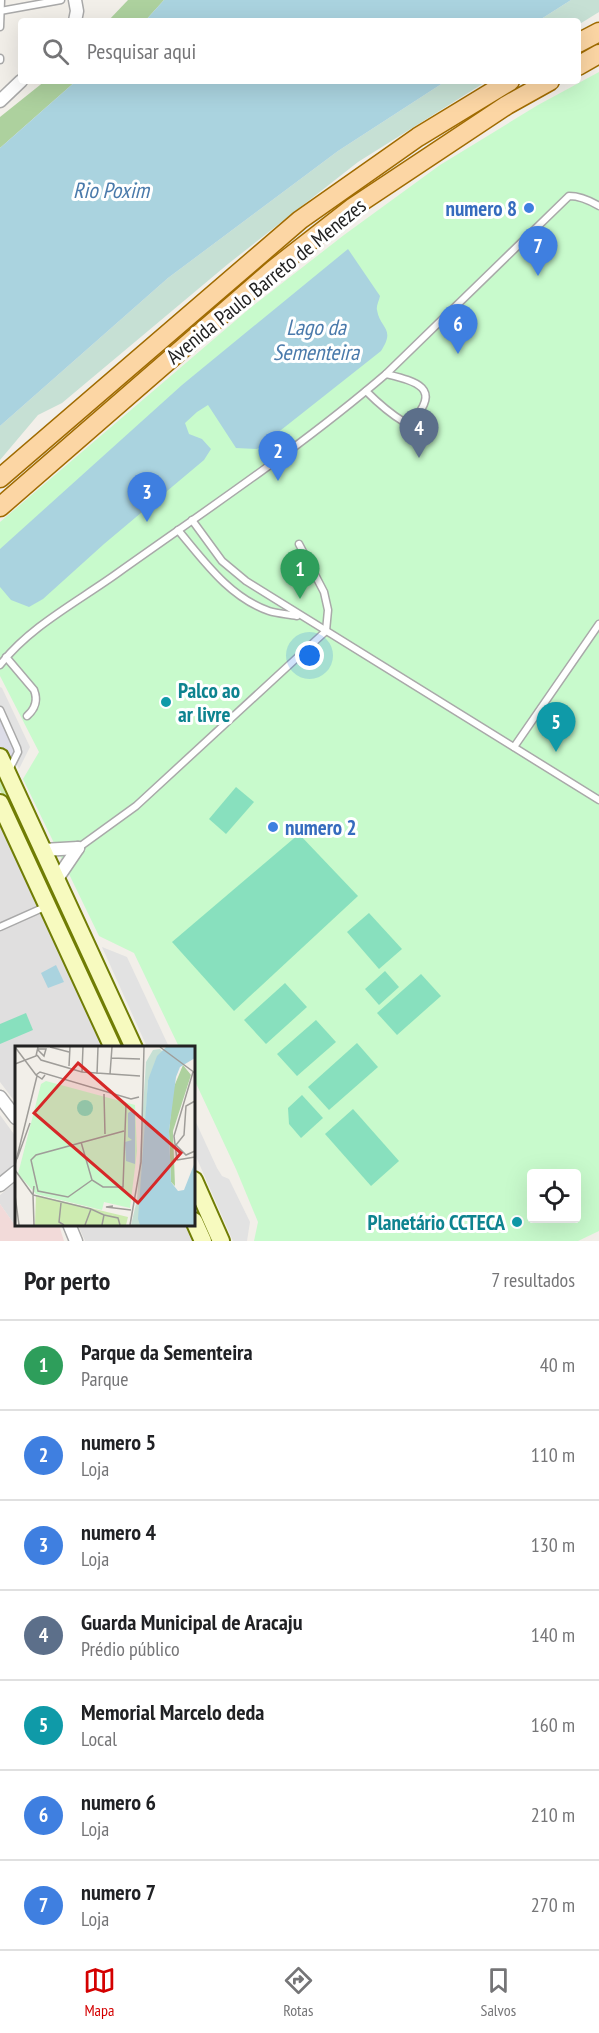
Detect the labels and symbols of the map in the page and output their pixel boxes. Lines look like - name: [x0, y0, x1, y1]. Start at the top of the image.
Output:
- water label: Rio Poxim: [73, 176, 151, 204]
- street label: Avenida Paulo Barreto de Menezes: [161, 192, 371, 370]
- place label: numero 8: [445, 195, 517, 222]
- marker: numero 8: [522, 201, 536, 215]
- pin: 7: [518, 226, 558, 276]
- pin: 6: [438, 304, 478, 354]
- water label: Lago da Sementeira: [273, 313, 360, 366]
- pin: 4: [400, 408, 438, 458]
- pin: 2: [258, 432, 298, 481]
- pin: 3: [128, 472, 166, 522]
- pin: 1: [280, 550, 320, 599]
- your location: [295, 641, 324, 670]
- place label: Palco ao ar livre: [178, 677, 240, 728]
- marker: Palco ao ar livre: [159, 695, 173, 709]
- pin: 5: [536, 702, 576, 752]
- place label: numero 2: [285, 814, 357, 841]
- marker: numero 2: [266, 820, 280, 834]
- inset map: [15, 1046, 195, 1226]
- place label: Planetário CCTECA: [368, 1209, 505, 1236]
- marker: Planetário CCTECA: [510, 1215, 524, 1229]

